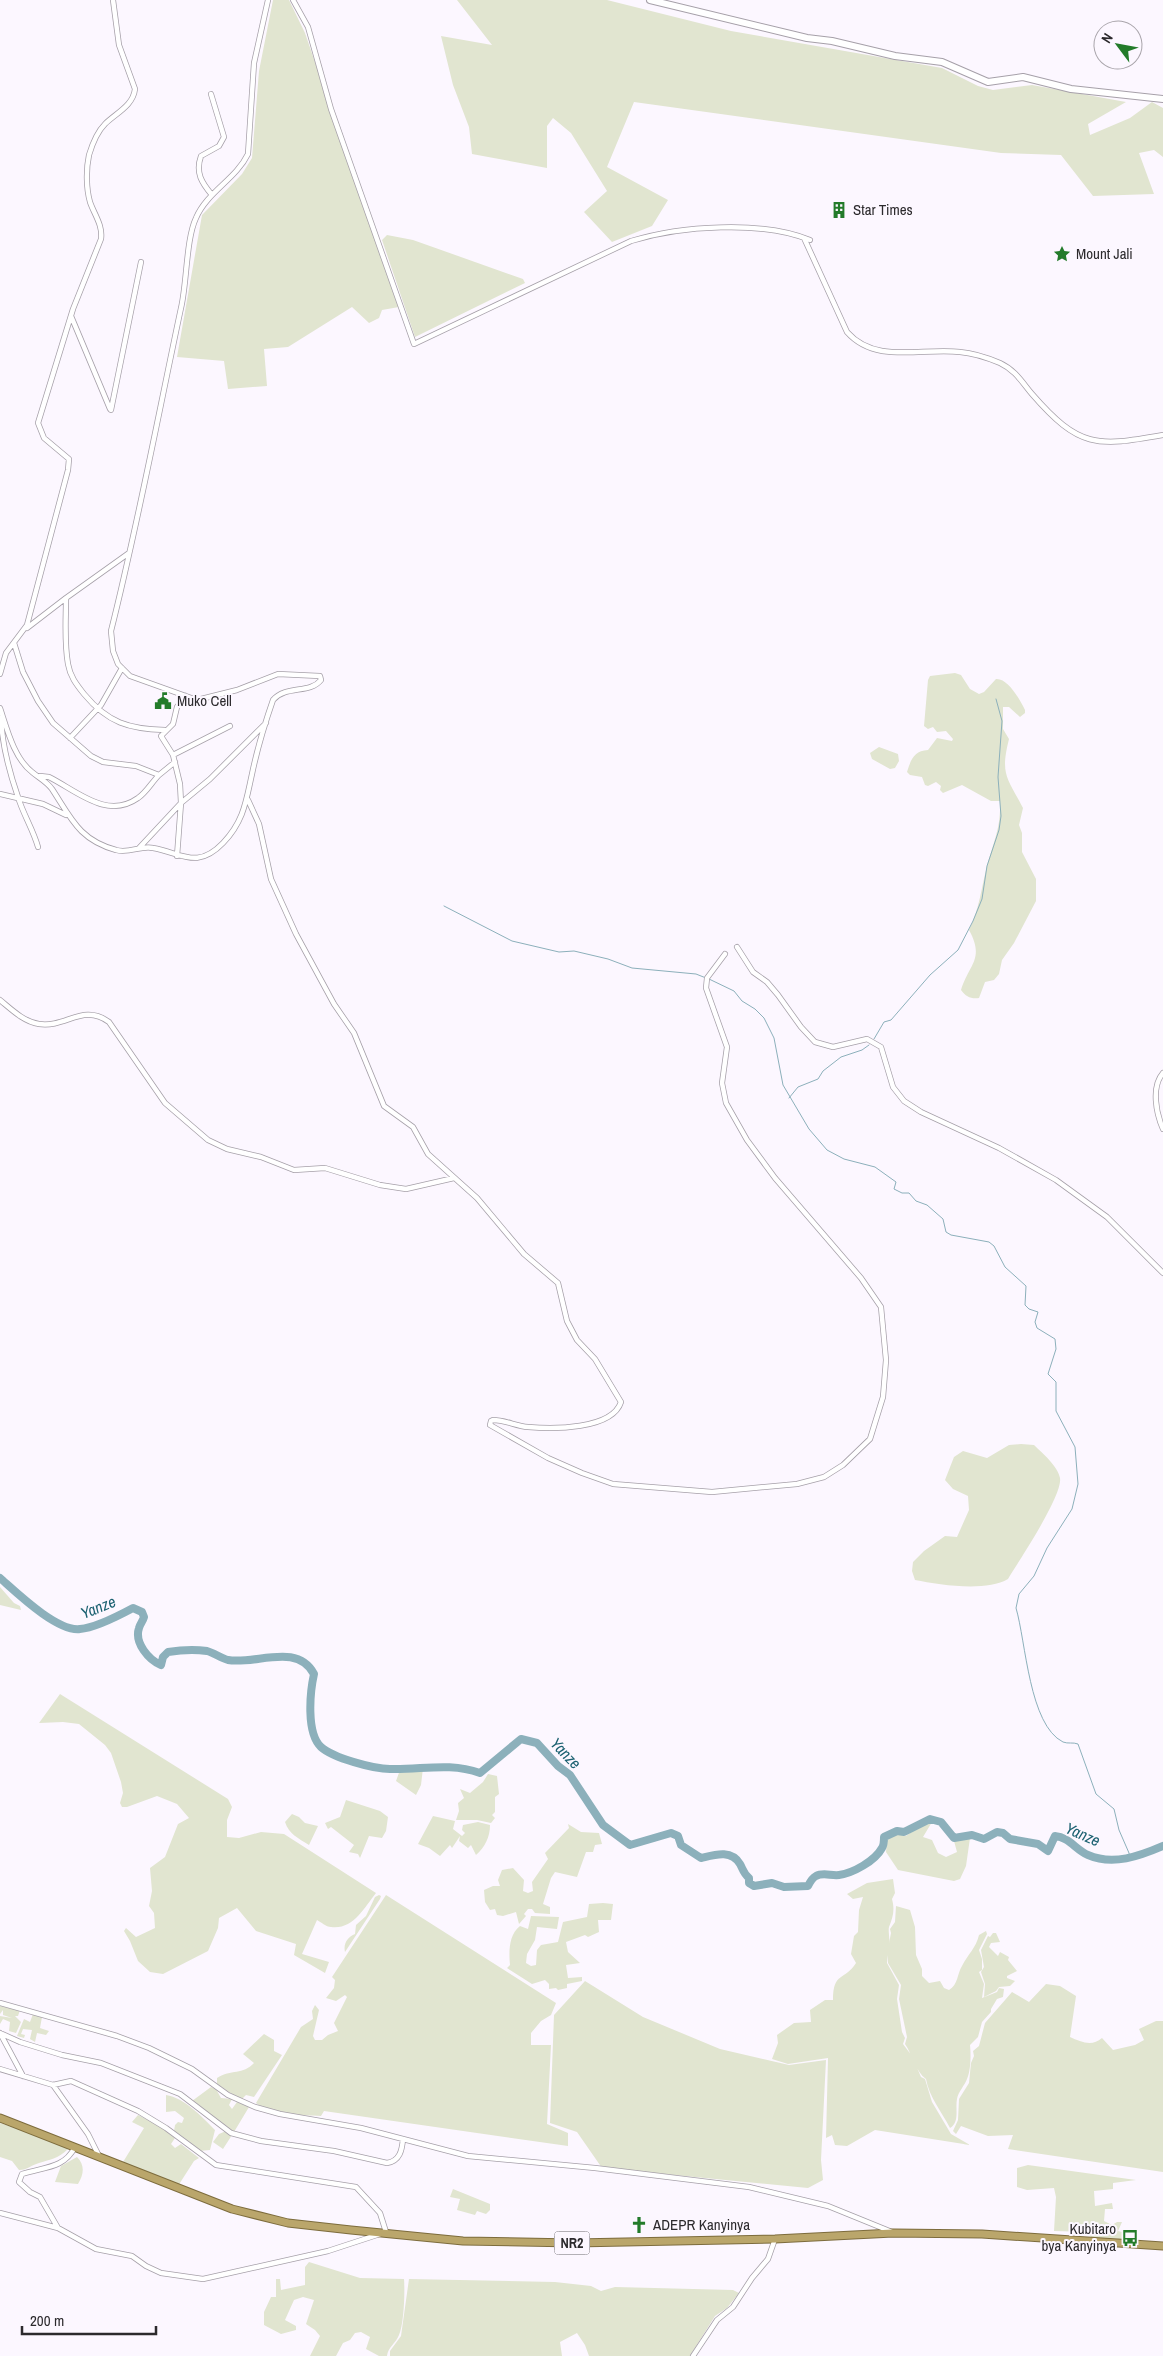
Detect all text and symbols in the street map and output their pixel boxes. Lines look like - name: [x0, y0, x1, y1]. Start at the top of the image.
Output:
- north arrow: [1093, 20, 1143, 70]
- text: N: [1097, 30, 1117, 46]
- place label: Star Times: [853, 199, 913, 220]
- building icon: Star Times: [829, 200, 849, 220]
- place label: Mount Jali: [1076, 243, 1133, 264]
- place icon: Mount Jali: [1052, 244, 1072, 264]
- place label: Muko Cell: [177, 690, 232, 711]
- public building icon: Muko Cell: [153, 691, 173, 711]
- water label: Yanze: [77, 1590, 119, 1624]
- water label: Yanze: [546, 1732, 586, 1774]
- water label: Yanze: [1062, 1817, 1104, 1851]
- place label: ADEPR Kanyinya: [652, 2214, 750, 2235]
- church icon: ADEPR Kanyinya: [629, 2215, 649, 2235]
- place label: Kubitaro bya Kanyinya: [1041, 2218, 1116, 2256]
- bus stop icon: Kubitaro bya Kanyinya: [1120, 2228, 1140, 2248]
- road number: NR2: [554, 2232, 590, 2254]
- scale bar: [22, 2304, 156, 2336]
- text: 200 m: [30, 2310, 64, 2331]

